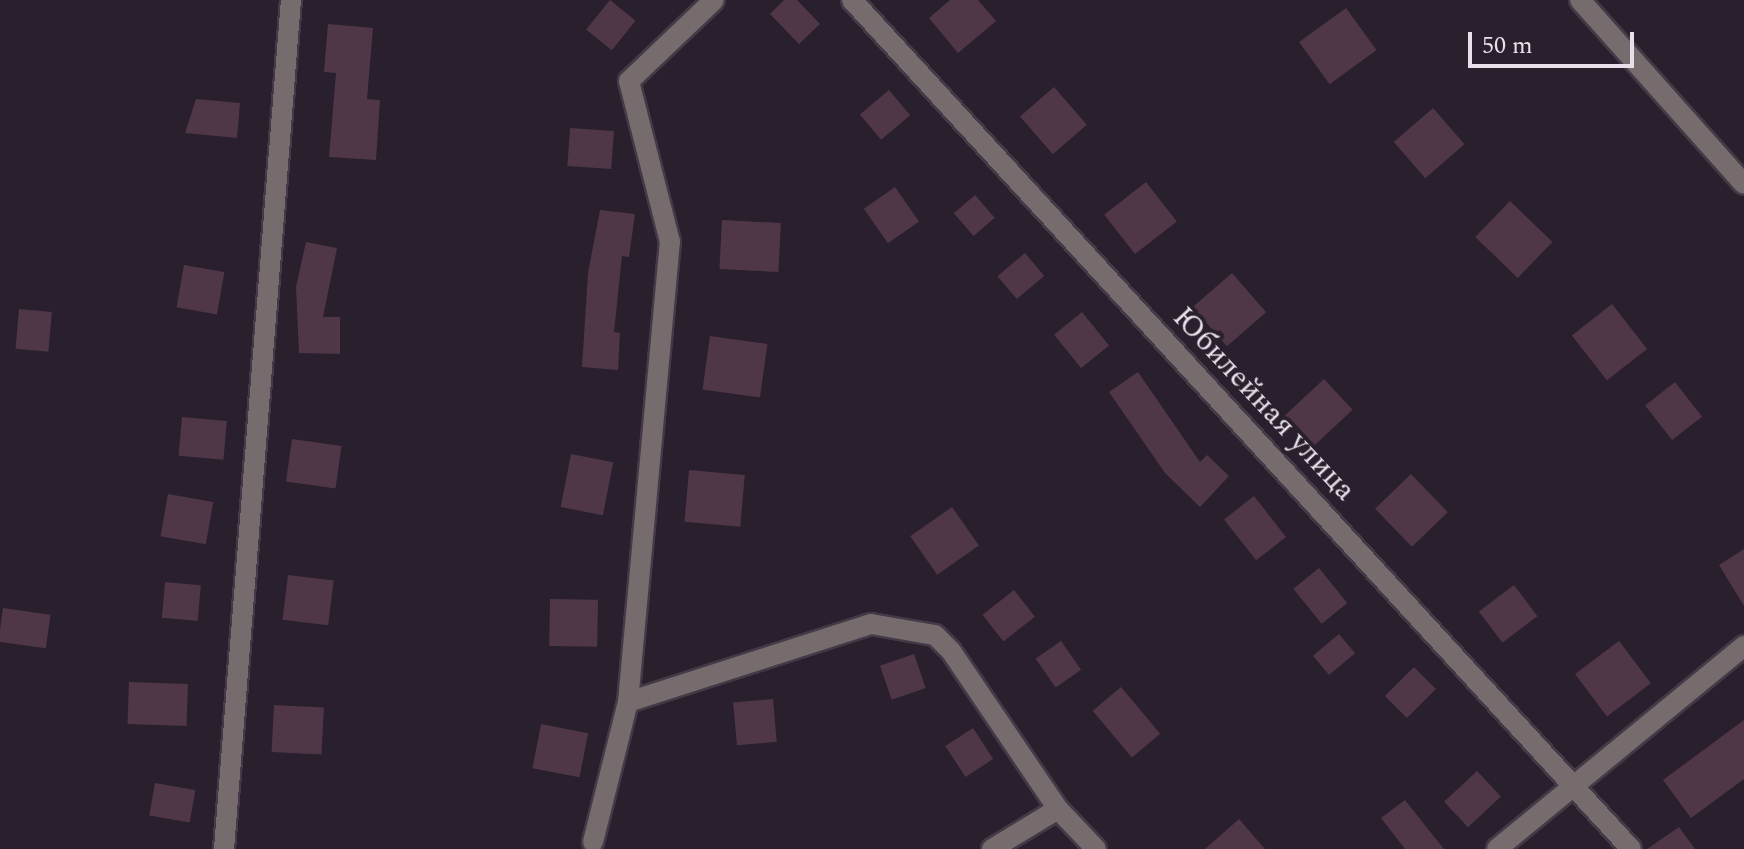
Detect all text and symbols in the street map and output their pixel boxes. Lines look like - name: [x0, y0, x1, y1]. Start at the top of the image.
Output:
- scale bar: [1472, 16, 1638, 66]
- text: 50 m: [1482, 28, 1533, 64]
- street label: Юбилейная улица: [1165, 300, 1363, 508]

